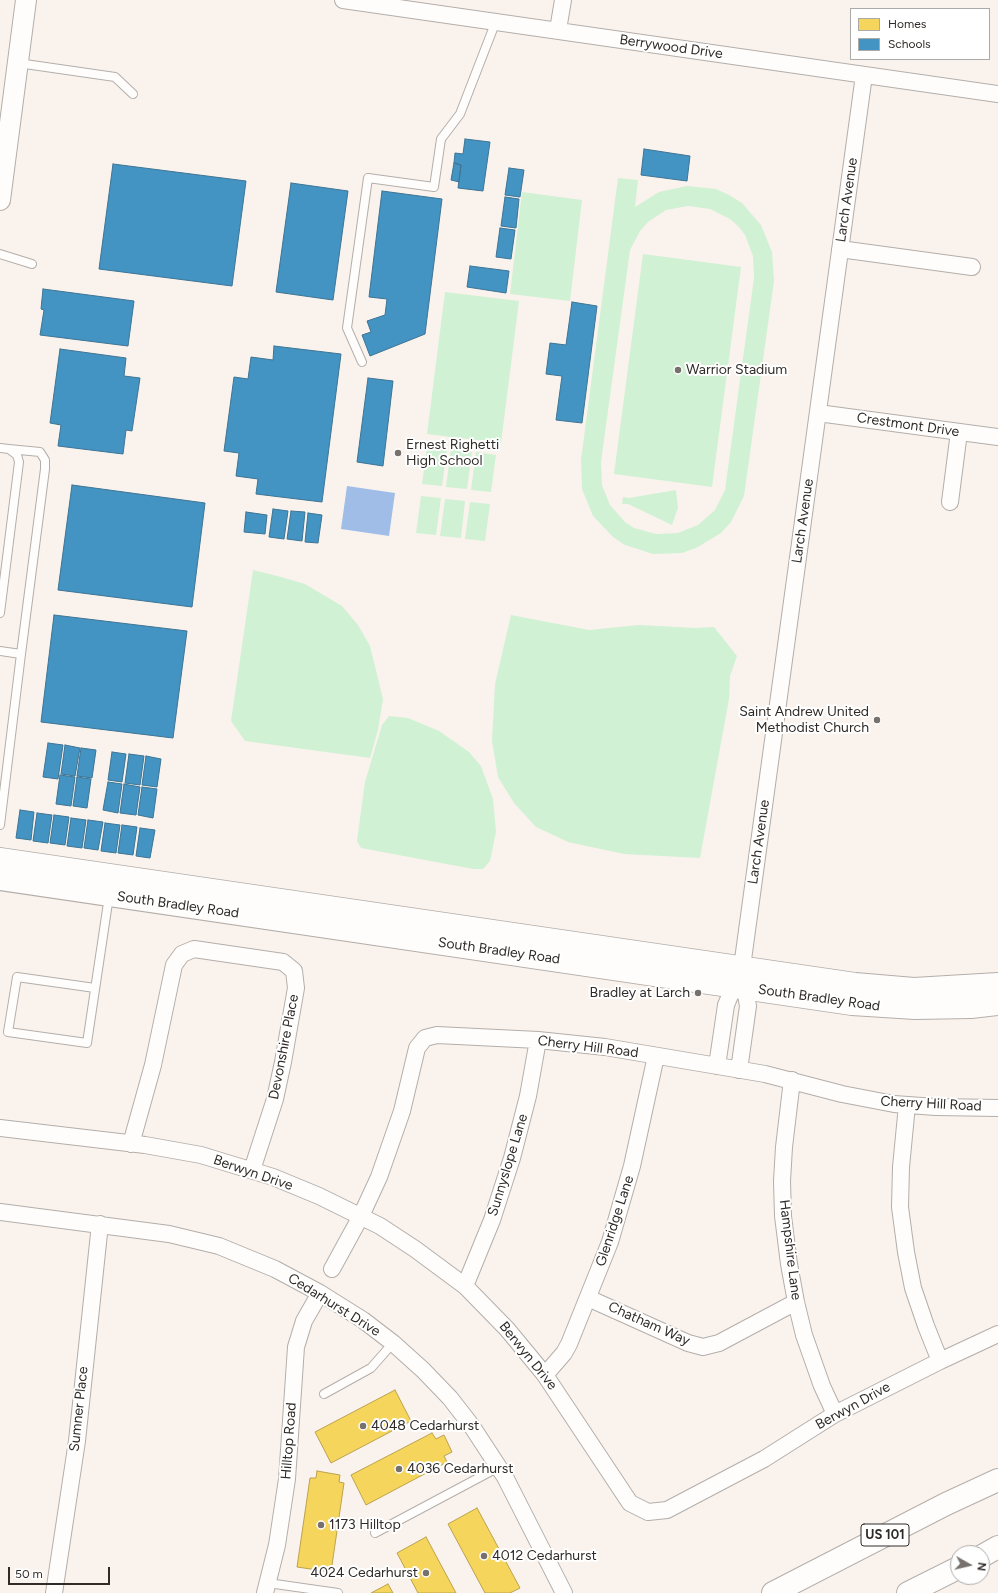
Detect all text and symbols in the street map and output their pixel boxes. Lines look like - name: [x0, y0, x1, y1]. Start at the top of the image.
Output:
- legend: [850, 8, 990, 60]
- text: Homes: [888, 17, 926, 31]
- street label: Berrywood Drive: [618, 31, 724, 63]
- text: Schools: [888, 37, 931, 51]
- street label: Larch Avenue: [833, 157, 861, 243]
- place label: Warrior Stadium: [686, 362, 787, 378]
- marker: Warrior Stadium: [673, 365, 683, 375]
- street label: Crestmont Drive: [856, 409, 960, 441]
- place label: Ernest Righetti High School: [406, 437, 499, 470]
- marker: Ernest Righetti High School: [393, 448, 403, 458]
- street label: Larch Avenue: [789, 478, 817, 564]
- place label: Saint Andrew United Methodist Church: [739, 704, 869, 736]
- marker: Saint Andrew United Methodist Church: [872, 715, 882, 725]
- street label: Larch Avenue: [745, 799, 773, 885]
- street label: South Bradley Road: [116, 888, 240, 922]
- street label: South Bradley Road: [437, 934, 561, 968]
- street label: South Bradley Road: [757, 981, 881, 1015]
- place label: Bradley at Larch: [590, 985, 690, 1001]
- marker: Bradley at Larch: [693, 988, 703, 998]
- street label: Devonshire Place: [266, 993, 302, 1101]
- street label: Cherry Hill Road: [537, 1032, 639, 1062]
- street label: Cherry Hill Road: [880, 1093, 982, 1115]
- street label: Sunnyslope Lane: [484, 1112, 532, 1218]
- street label: Berwyn Drive: [211, 1152, 295, 1194]
- street label: Glenridge Lane: [592, 1173, 638, 1269]
- street label: Hampshire Lane: [775, 1199, 805, 1301]
- street label: Cedarhurst Drive: [285, 1270, 383, 1340]
- street label: Chatham Way: [605, 1298, 693, 1350]
- street label: Berwyn Drive: [495, 1318, 561, 1394]
- street label: Sumner Place: [66, 1366, 92, 1452]
- street label: Berwyn Drive: [813, 1379, 893, 1433]
- street label: Hilltop Road: [278, 1402, 300, 1480]
- place label: 4048 Cedarhurst: [371, 1418, 479, 1434]
- marker: 4048 Cedarhurst: [358, 1421, 368, 1431]
- place label: 4036 Cedarhurst: [407, 1461, 514, 1477]
- marker: 4036 Cedarhurst: [394, 1464, 404, 1474]
- place label: 1173 Hilltop: [329, 1517, 401, 1533]
- marker: 1173 Hilltop: [316, 1520, 326, 1530]
- road number: US 101: [861, 1524, 909, 1546]
- north arrow: [950, 1545, 990, 1585]
- place label: 4012 Cedarhurst: [492, 1548, 597, 1564]
- marker: 4012 Cedarhurst: [479, 1551, 489, 1561]
- scale bar: [10, 1559, 112, 1585]
- text: N: [974, 1561, 988, 1572]
- place label: 4024 Cedarhurst: [310, 1565, 418, 1581]
- text: 50 m: [15, 1567, 43, 1581]
- marker: 4024 Cedarhurst: [421, 1568, 431, 1578]

